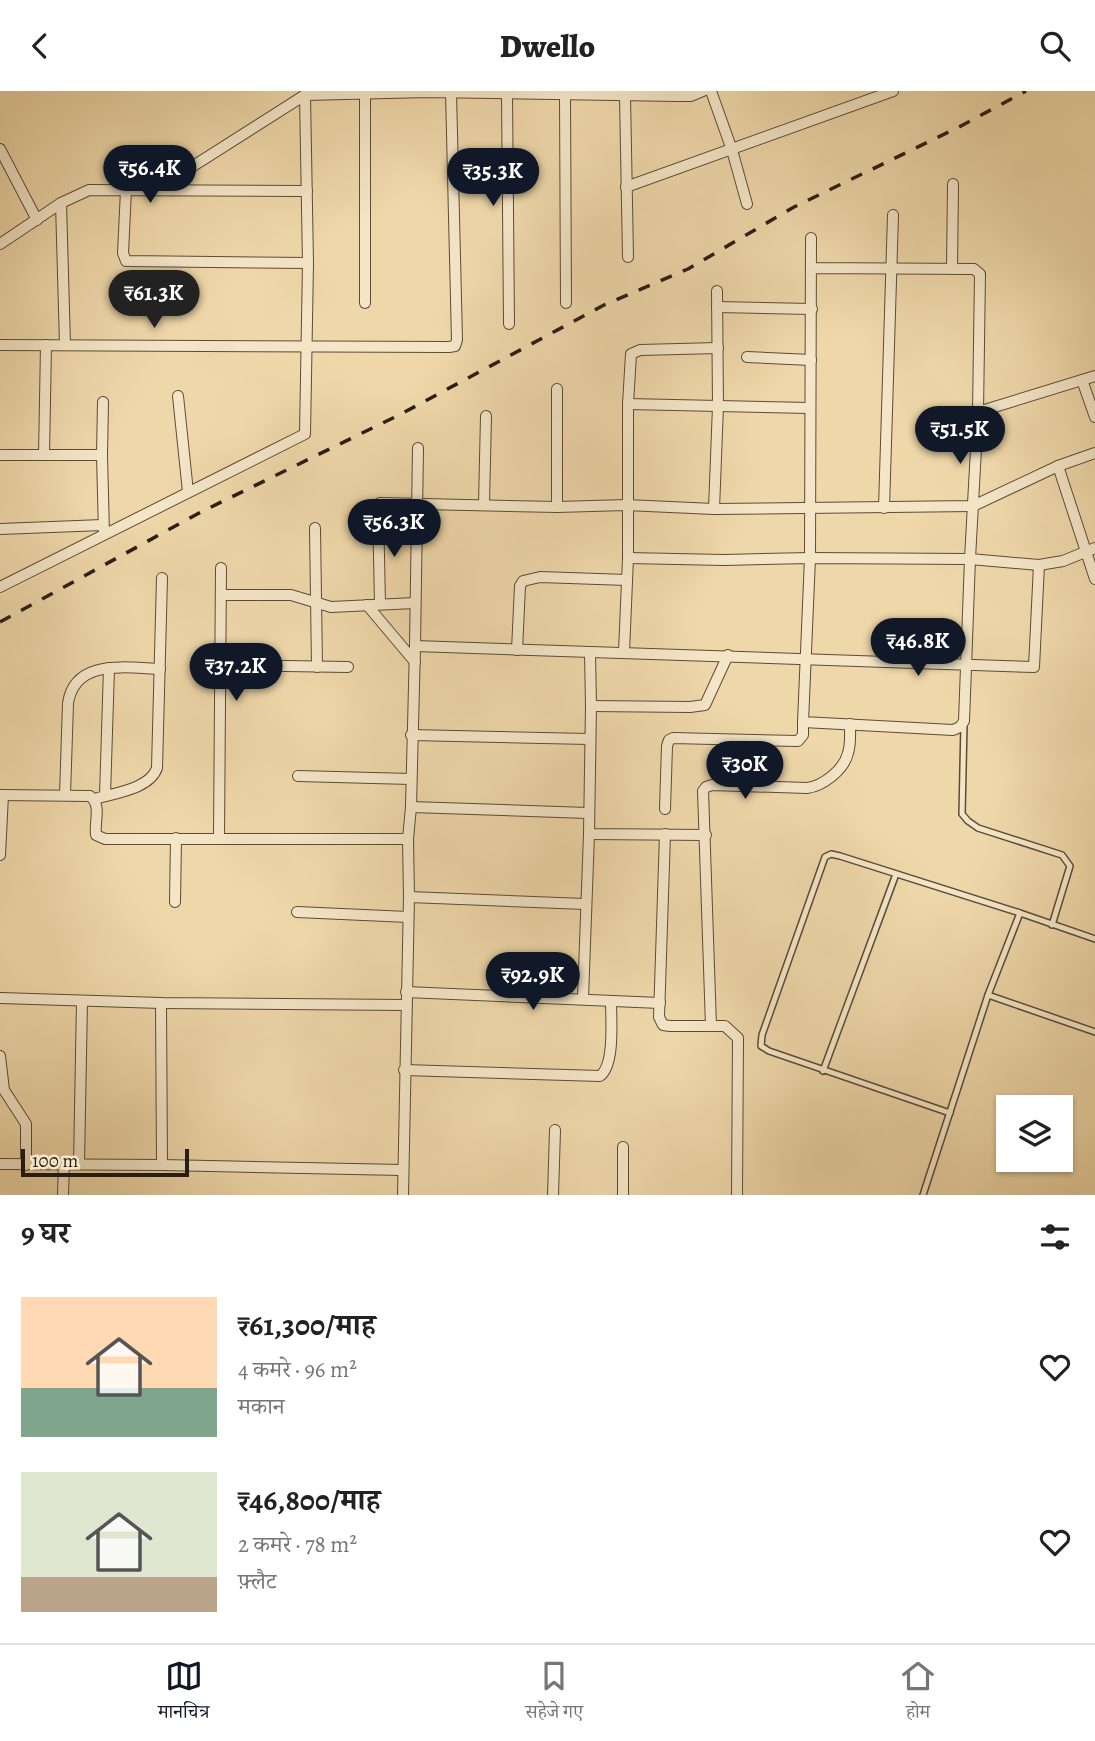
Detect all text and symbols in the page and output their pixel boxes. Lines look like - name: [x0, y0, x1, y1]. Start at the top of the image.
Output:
- text: Dwello: [500, 24, 595, 68]
- icon: back: [21, 27, 59, 65]
- icon: search: [1036, 27, 1074, 65]
- pin: ₹56.4K: [93, 145, 207, 205]
- pin: ₹35.3K: [436, 149, 550, 208]
- text: ₹56.4K: [119, 152, 181, 183]
- text: ₹35.3K: [463, 155, 523, 186]
- pin: ₹61.3K: [97, 271, 211, 330]
- text: ₹61.3K: [125, 277, 183, 308]
- pin: ₹51.5K: [903, 407, 1017, 466]
- text: ₹51.5K: [931, 413, 989, 444]
- pin: ₹56.3K: [337, 499, 451, 559]
- text: ₹56.3K: [364, 506, 424, 537]
- pin: ₹46.8K: [861, 619, 975, 678]
- text: ₹46.8K: [887, 625, 949, 656]
- pin: ₹37.2K: [179, 643, 293, 703]
- text: ₹37.2K: [206, 650, 266, 681]
- pin: ₹30K: [704, 741, 786, 801]
- text: ₹30K: [722, 748, 768, 779]
- pin: ₹92.9K: [476, 953, 590, 1012]
- text: ₹92.9K: [502, 959, 564, 990]
- map controls: [996, 1095, 1073, 1172]
- button: layers: [996, 1095, 1073, 1172]
- scale bar: [21, 1146, 189, 1178]
- text: 100 m: [32, 1148, 78, 1174]
- text: 9 घर: [21, 1213, 70, 1253]
- icon: filters: [1036, 1218, 1074, 1256]
- text: ₹61,300/माह: [238, 1305, 376, 1345]
- icon: home: [77, 1325, 161, 1409]
- icon: heart: [1036, 1348, 1074, 1386]
- text: 4 कमरे · 96 m²: [238, 1354, 357, 1385]
- text: मकान: [238, 1391, 285, 1422]
- text: ₹46,800/माह: [238, 1480, 380, 1520]
- icon: home: [77, 1500, 161, 1584]
- icon: heart: [1036, 1523, 1074, 1561]
- text: 2 कमरे · 78 m²: [238, 1529, 357, 1560]
- text: फ़्लैट: [238, 1566, 276, 1597]
- tab: मानचित्र: [158, 1657, 209, 1730]
- tab: सहेजे गए: [525, 1657, 583, 1730]
- tab: होम: [899, 1657, 937, 1730]

